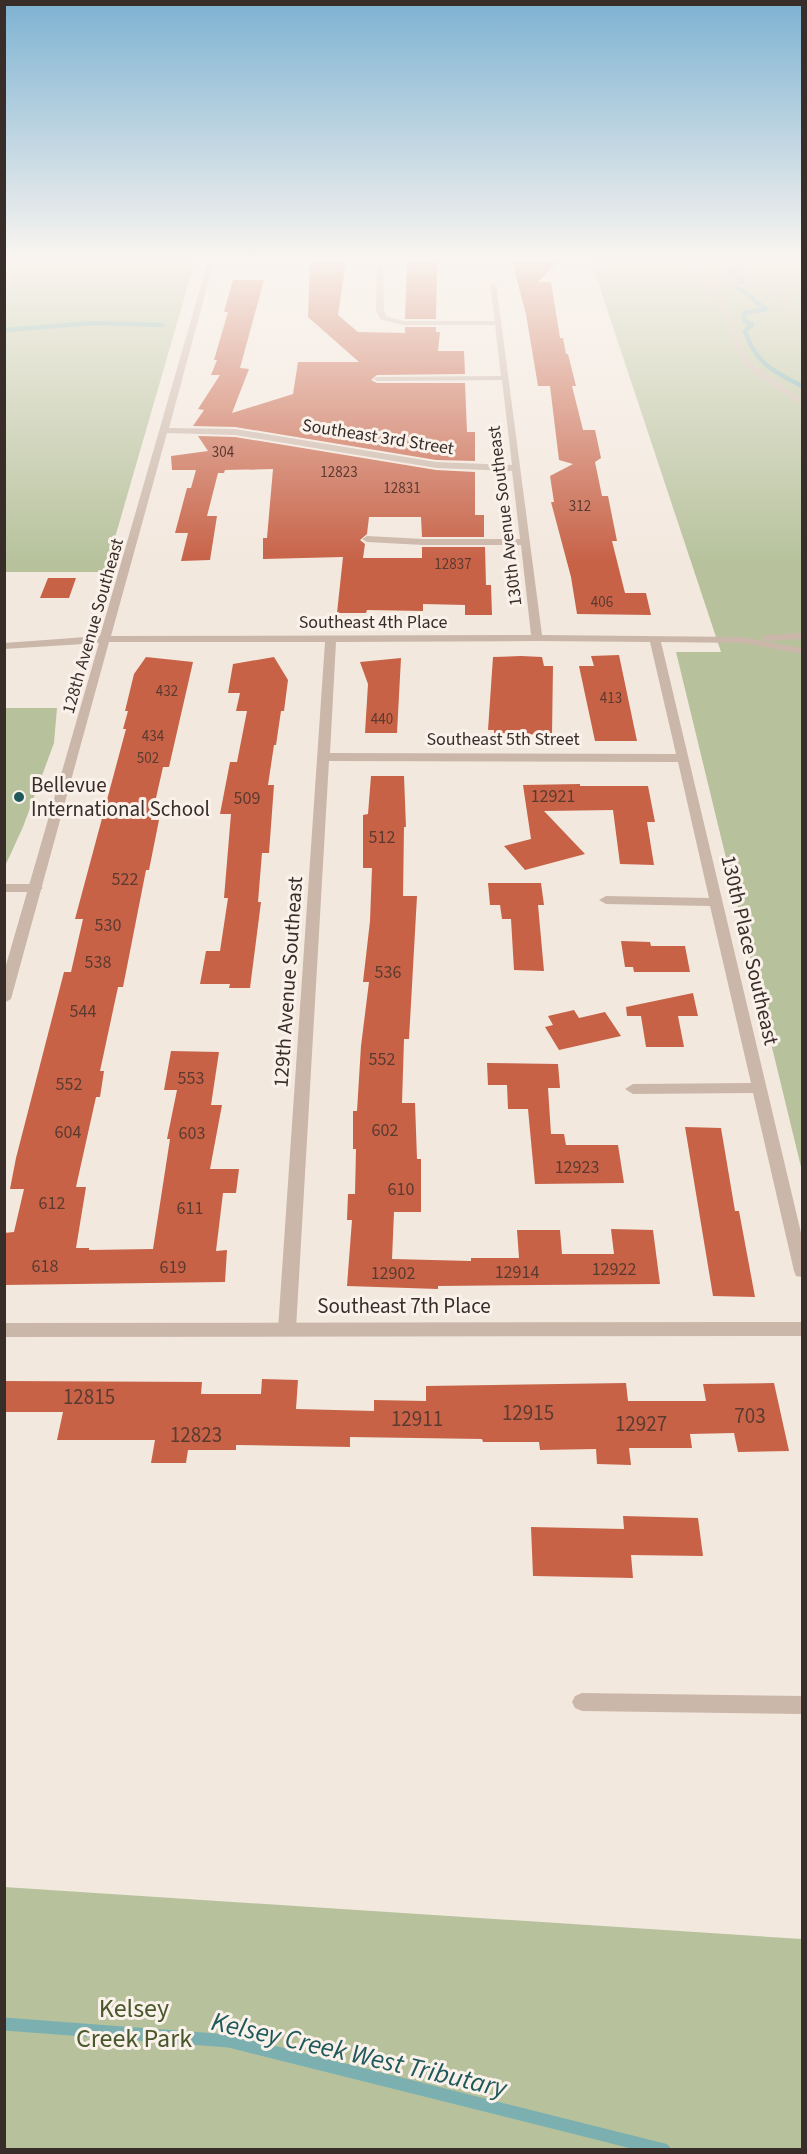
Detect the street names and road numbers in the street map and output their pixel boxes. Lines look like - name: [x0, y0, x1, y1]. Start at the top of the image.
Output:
- street label: Southeast 3rd Street: [300, 413, 456, 461]
- street label: 130th Avenue Southeast: [482, 424, 528, 608]
- street label: 128th Avenue Southeast: [56, 535, 130, 717]
- street label: Southeast 4th Place: [299, 610, 447, 635]
- street label: Southeast 5th Street: [426, 727, 580, 752]
- street label: 130th Place Southeast: [714, 852, 786, 1048]
- street label: 129th Avenue Southeast: [266, 875, 310, 1089]
- street label: Southeast 7th Place: [317, 1291, 491, 1321]

